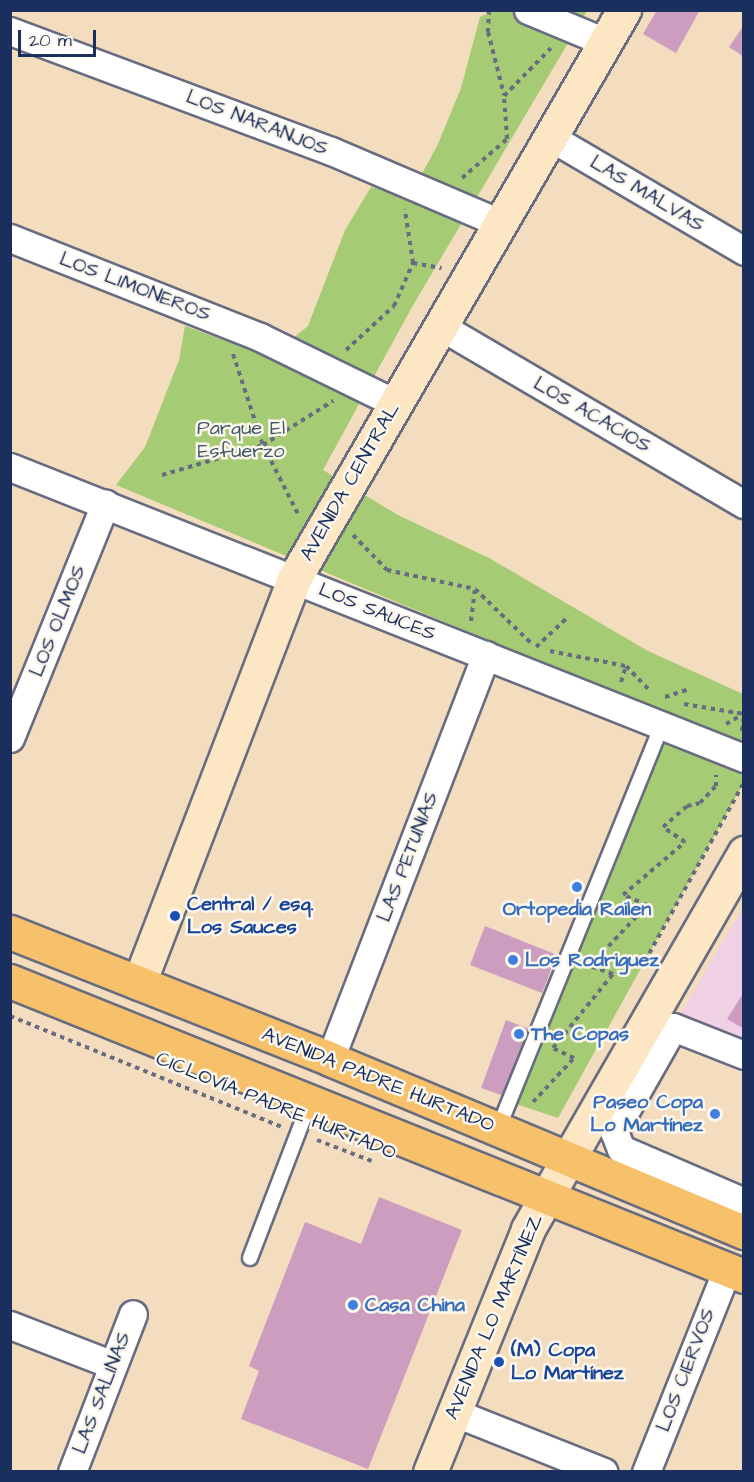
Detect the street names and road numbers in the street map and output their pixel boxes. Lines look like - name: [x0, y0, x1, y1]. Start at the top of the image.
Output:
- street label: LOS NARANJOS: [183, 85, 331, 161]
- street label: LAS MALVAS: [586, 151, 708, 237]
- street label: LOS LIMONEROS: [56, 247, 214, 327]
- street label: LOS ACACIOS: [529, 372, 655, 458]
- street label: AVENIDA CENTRAL: [295, 399, 405, 565]
- street label: LOS OLMOS: [25, 562, 91, 680]
- street label: LOS SAUCES: [315, 578, 439, 646]
- street label: LAS PETUNIAS: [372, 789, 444, 925]
- street label: AVENIDA PADRE HURTADO: [258, 1022, 498, 1138]
- street label: CICLOVÍA PADRE HURTADO: [152, 1047, 400, 1165]
- street label: AVENIDA LO MARTÍNEZ: [440, 1211, 548, 1423]
- street label: LOS CIERVOS: [651, 1305, 721, 1435]
- street label: LAS SALINAS: [68, 1329, 136, 1457]

